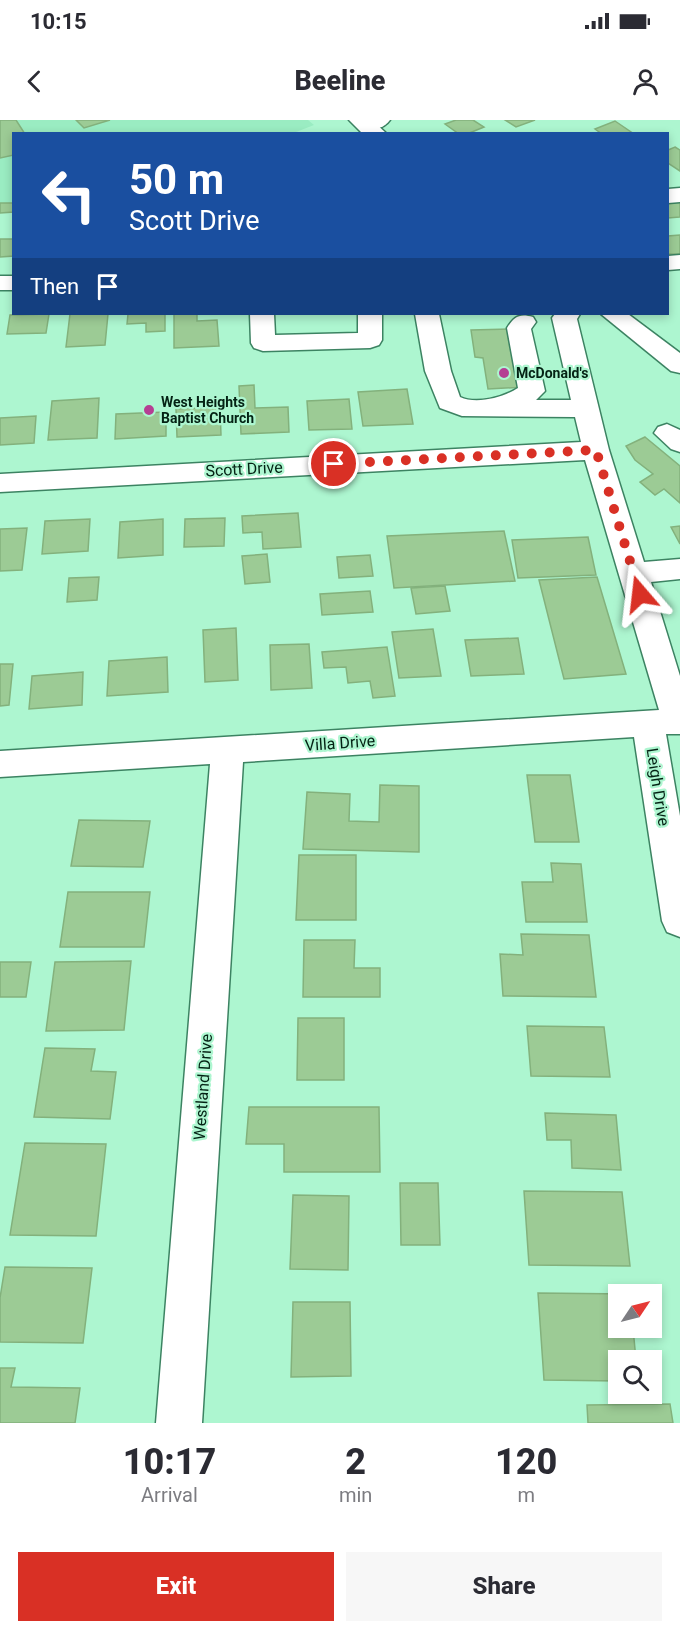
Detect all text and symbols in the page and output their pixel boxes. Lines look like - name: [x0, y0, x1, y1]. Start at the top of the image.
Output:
- text: 10:15: [30, 9, 87, 34]
- icon: back: [18, 65, 51, 98]
- text: Beeline: [294, 65, 386, 97]
- icon: person: [629, 65, 662, 98]
- text: 50 m: [129, 155, 224, 204]
- icon: left: [30, 156, 108, 234]
- text: Scott Drive: [129, 205, 260, 237]
- icon: arrive: [91, 270, 124, 303]
- text: Then: [30, 274, 79, 299]
- place label: McDonald's: [516, 365, 588, 381]
- marker: McDonald's: [497, 366, 511, 380]
- place label: West Heights Baptist Church: [161, 394, 254, 426]
- marker: West Heights Baptist Church: [142, 403, 156, 417]
- pin: [308, 438, 359, 489]
- icon: arrive: [317, 447, 350, 480]
- street label: Scott Drive: [205, 457, 283, 481]
- position arrow: [608, 562, 672, 626]
- street label: Villa Drive: [304, 731, 376, 755]
- street label: Leigh Drive: [642, 747, 674, 827]
- street label: Westland Drive: [190, 1033, 216, 1141]
- north arrow: [608, 1284, 662, 1338]
- map controls: [608, 1284, 662, 1404]
- button: search: [608, 1350, 662, 1404]
- text: 10:17: [123, 1441, 216, 1483]
- text: 2: [345, 1441, 366, 1483]
- text: 120: [495, 1441, 557, 1483]
- text: Arrival: [141, 1483, 198, 1507]
- text: min: [339, 1483, 372, 1507]
- text: m: [517, 1483, 535, 1507]
- button: Exit: [18, 1552, 334, 1621]
- button: Share: [346, 1552, 662, 1621]

